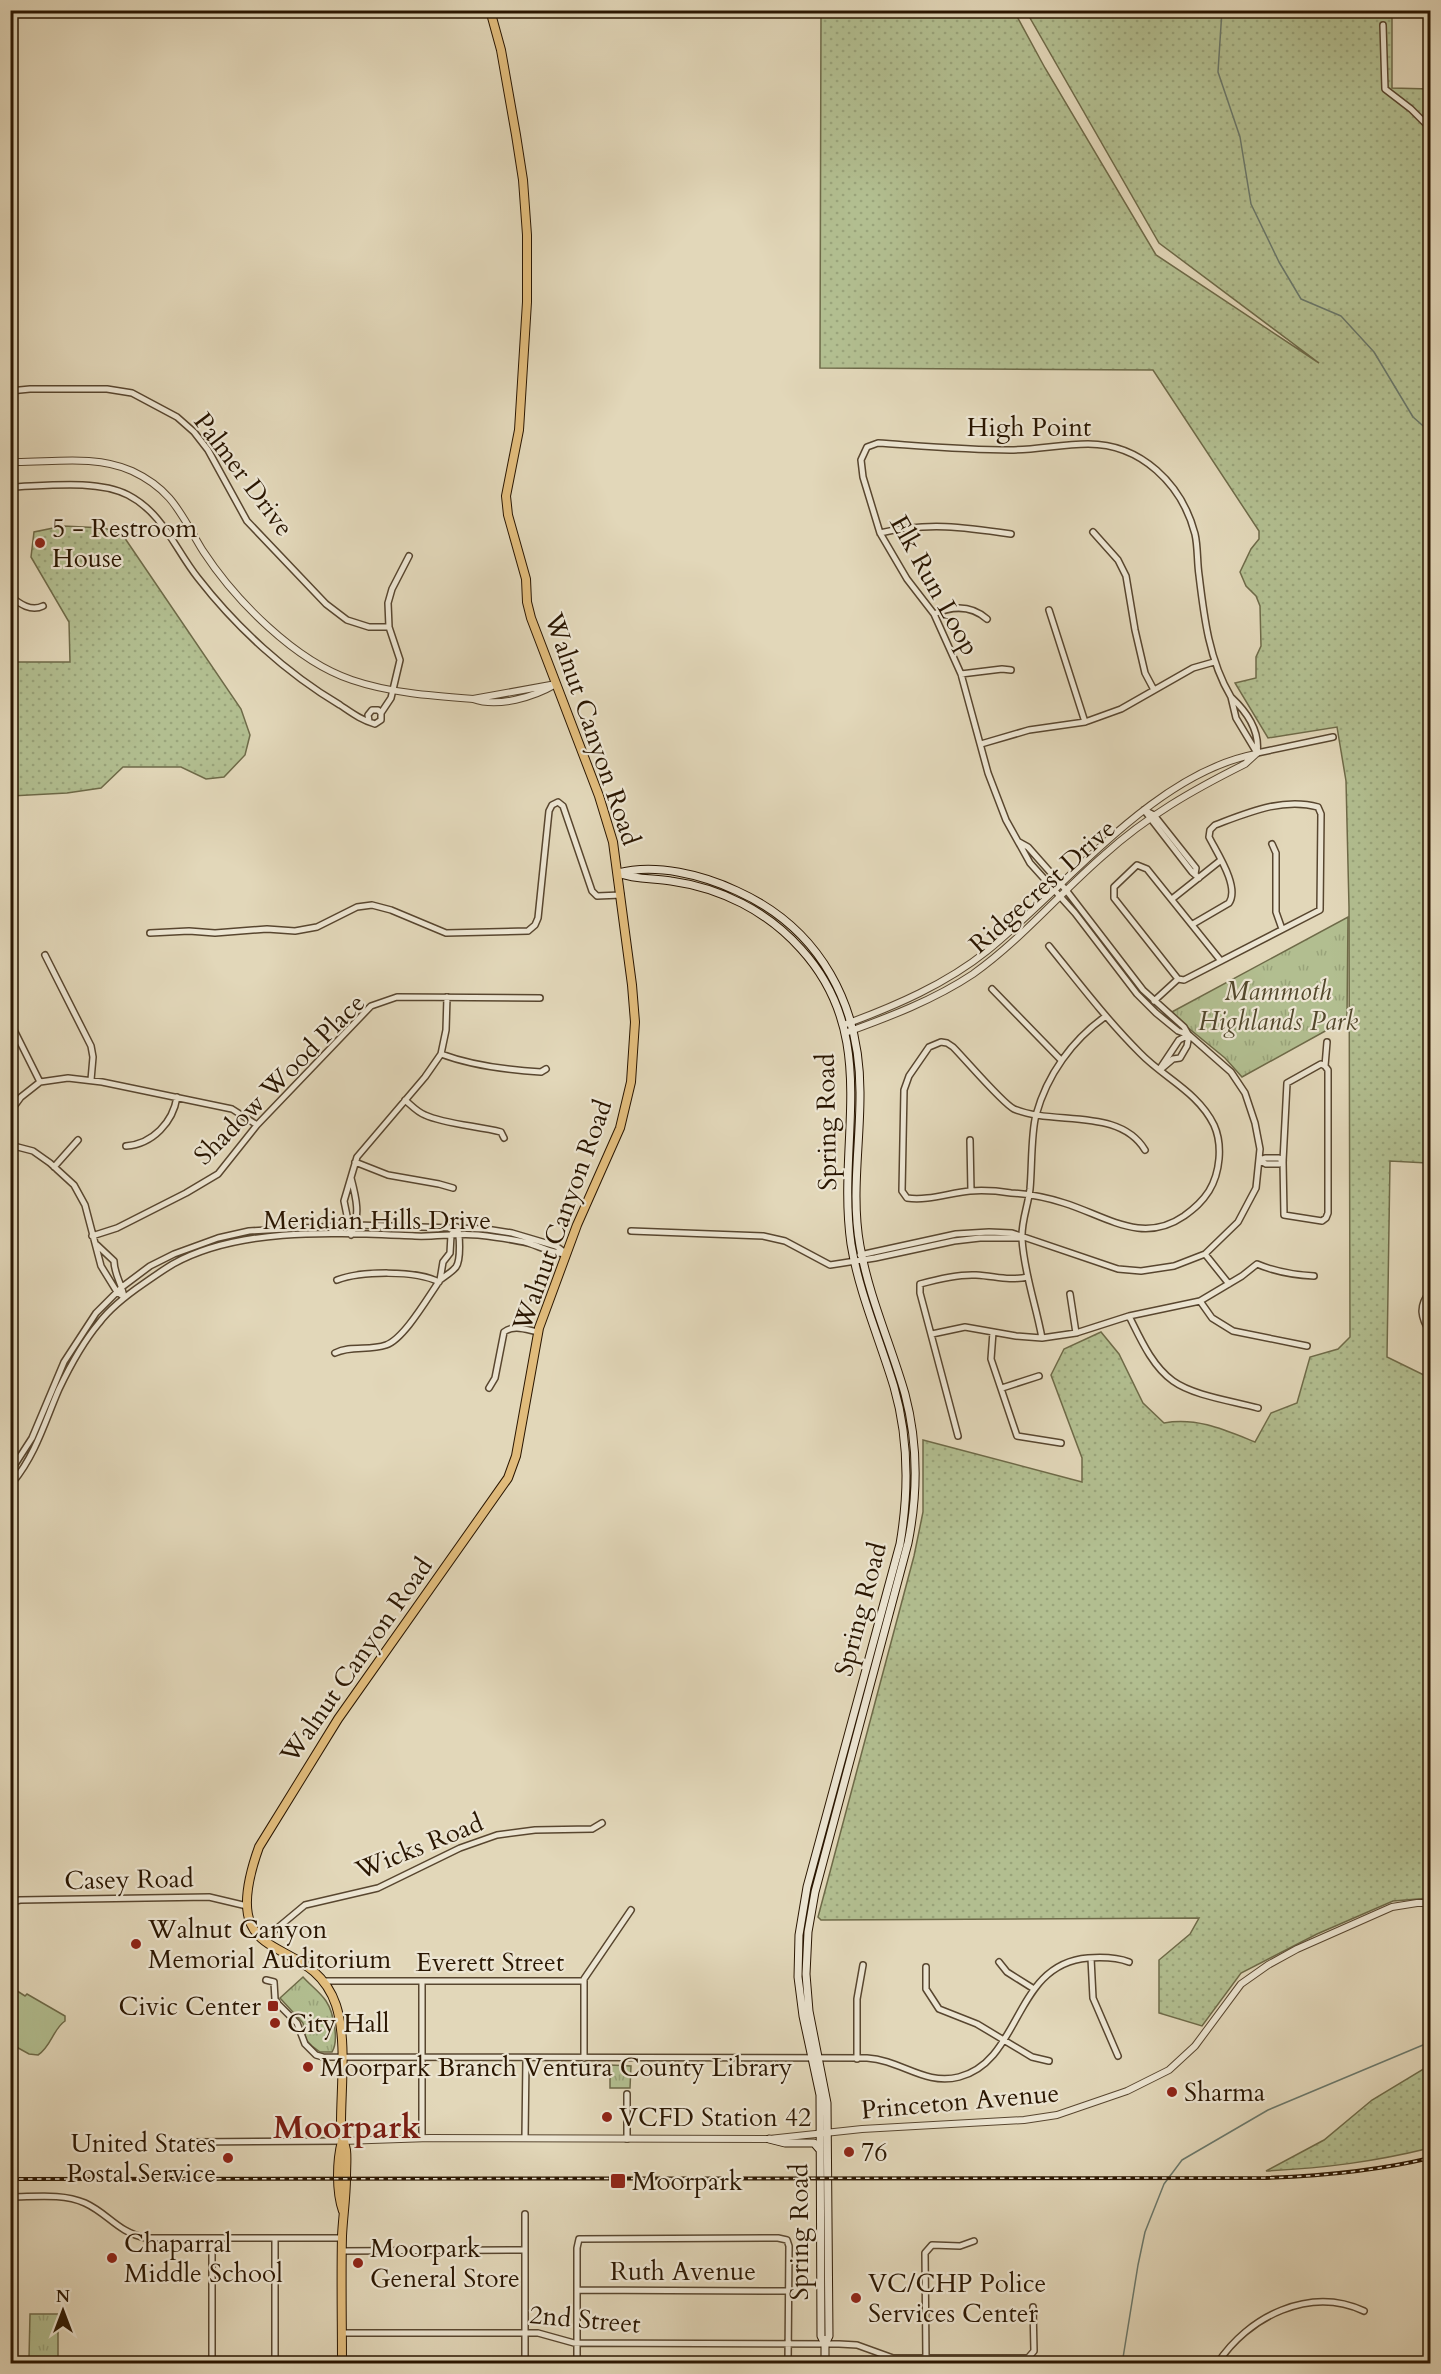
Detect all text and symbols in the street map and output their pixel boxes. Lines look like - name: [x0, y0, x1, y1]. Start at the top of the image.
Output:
- street label: Palmer Drive: [186, 405, 302, 543]
- street label: High Point: [967, 410, 1091, 445]
- street label: Elk Run Loop: [882, 509, 988, 662]
- place label: 5 - Restroom House: [52, 511, 197, 576]
- marker: 5 - Restroom House: [33, 536, 47, 550]
- street label: Walnut Canyon Road: [536, 607, 649, 850]
- street label: Ridgecrest Drive: [962, 811, 1123, 961]
- park label: Mammoth Highlands Park: [1198, 974, 1358, 1039]
- street label: Shadow Wood Place: [186, 986, 373, 1173]
- street label: Spring Road: [808, 1053, 845, 1191]
- street label: Walnut Canyon Road: [504, 1095, 621, 1336]
- street label: Meridian Hills Drive: [263, 1203, 491, 1238]
- street label: Spring Road: [826, 1538, 895, 1680]
- street label: Walnut Canyon Road: [272, 1550, 441, 1771]
- street label: Wicks Road: [349, 1805, 488, 1888]
- street label: Casey Road: [64, 1861, 194, 1898]
- place label: Walnut Canyon Memorial Auditorium: [147, 1912, 391, 1977]
- marker: Walnut Canyon Memorial Auditorium: [129, 1937, 143, 1951]
- street label: Everett Street: [416, 1945, 564, 1980]
- place label: Civic Center: [119, 1989, 262, 2024]
- marker: Civic Center: [266, 1999, 280, 2013]
- place label: City Hall: [287, 2006, 390, 2041]
- marker: City Hall: [268, 2016, 282, 2030]
- place label: Moorpark Branch Ventura County Library: [320, 2050, 793, 2085]
- marker: Moorpark Branch Ventura County Library: [301, 2060, 315, 2074]
- street label: Princeton Avenue: [859, 2075, 1061, 2128]
- place label: Sharma: [1184, 2075, 1265, 2110]
- marker: Sharma: [1165, 2085, 1179, 2099]
- place label: VCFD Station 42: [619, 2100, 811, 2135]
- district label: Moorpark: [273, 2106, 421, 2150]
- marker: VCFD Station 42: [600, 2110, 614, 2124]
- place label: United States Postal Service: [66, 2126, 216, 2191]
- place label: 76: [861, 2135, 888, 2170]
- marker: 76: [842, 2145, 856, 2159]
- marker: United States Postal Service: [221, 2151, 235, 2165]
- street label: Spring Road: [782, 2163, 817, 2301]
- place label: Moorpark: [632, 2164, 743, 2199]
- marker: Moorpark: [609, 2172, 627, 2190]
- place label: Chaparral Middle School: [124, 2226, 283, 2291]
- place label: Moorpark General Store: [370, 2231, 520, 2296]
- marker: Chaparral Middle School: [105, 2251, 119, 2265]
- street label: Ruth Avenue: [610, 2254, 756, 2289]
- marker: Moorpark General Store: [351, 2256, 365, 2270]
- place label: VC/CHP Police Services Center: [868, 2266, 1046, 2331]
- north arrow: [33, 2281, 93, 2341]
- text: N: [56, 2286, 70, 2308]
- marker: VC/CHP Police Services Center: [849, 2291, 863, 2305]
- street label: 2nd Street: [528, 2297, 642, 2342]

